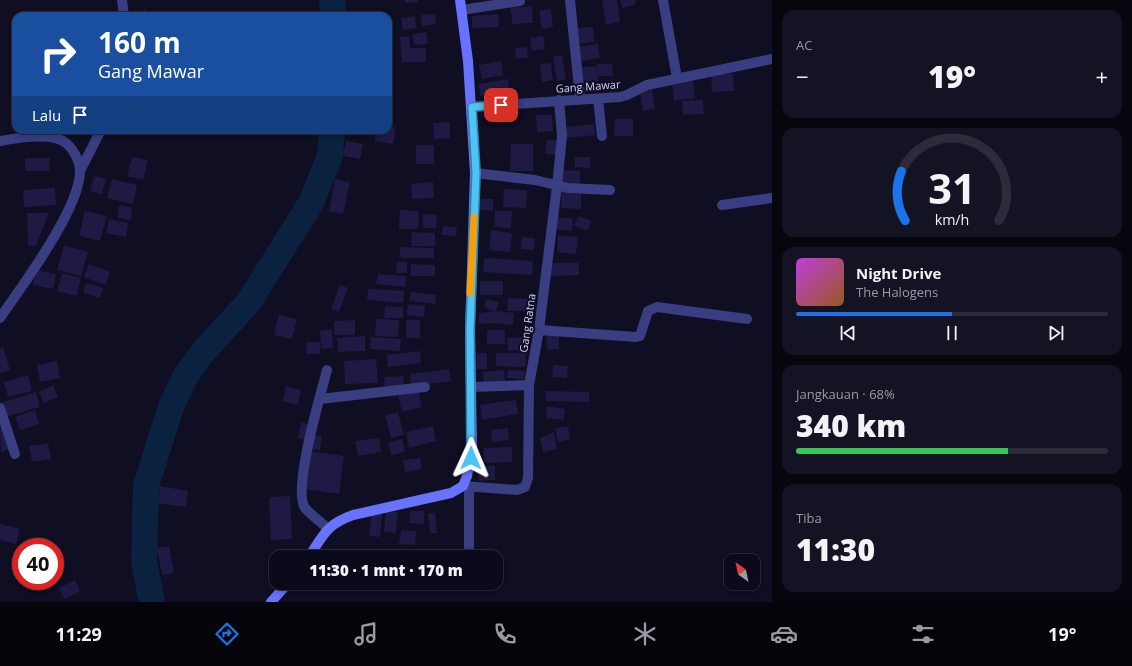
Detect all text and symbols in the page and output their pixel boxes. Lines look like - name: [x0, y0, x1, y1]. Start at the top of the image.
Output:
- text: 160 m: [98, 23, 181, 61]
- icon: right: [32, 28, 84, 80]
- text: AC: [796, 36, 812, 54]
- text: 19°: [928, 56, 976, 97]
- text: Gang Mawar: [98, 59, 204, 83]
- text: −: [796, 61, 809, 91]
- text: +: [1095, 61, 1108, 91]
- street label: Gang Mawar: [555, 76, 621, 96]
- pin: [484, 88, 518, 122]
- icon: arrive: [490, 94, 512, 116]
- icon: arrive: [69, 104, 91, 126]
- text: Lalu: [32, 105, 61, 125]
- text: 31: [928, 159, 976, 215]
- text: km/h: [935, 209, 969, 228]
- text: Night Drive: [856, 263, 941, 283]
- text: The Halogens: [856, 283, 938, 301]
- street label: Gang Ratna: [515, 293, 539, 353]
- icon: previous: [837, 322, 859, 344]
- icon: pause: [941, 322, 963, 344]
- icon: next: [1045, 322, 1067, 344]
- text: Jangkauan · 68%: [796, 385, 895, 403]
- text: 340 km: [796, 405, 906, 446]
- position arrow: [450, 437, 492, 479]
- text: Tiba: [796, 509, 822, 527]
- text: 11:30: [796, 529, 875, 570]
- speed limit sign: 40: [12, 538, 64, 590]
- north arrow: [724, 554, 760, 590]
- map controls: [724, 554, 760, 590]
- text: 11:30 · 1 mnt · 170 m: [309, 560, 463, 580]
- icon: directions: [213, 620, 241, 648]
- icon: music: [352, 620, 380, 648]
- icon: phone: [491, 620, 519, 648]
- icon: climate: [631, 620, 659, 648]
- icon: car: [770, 620, 798, 648]
- icon: filters: [909, 620, 937, 648]
- text: 11:29: [56, 622, 102, 646]
- text: 19°: [1048, 622, 1076, 646]

